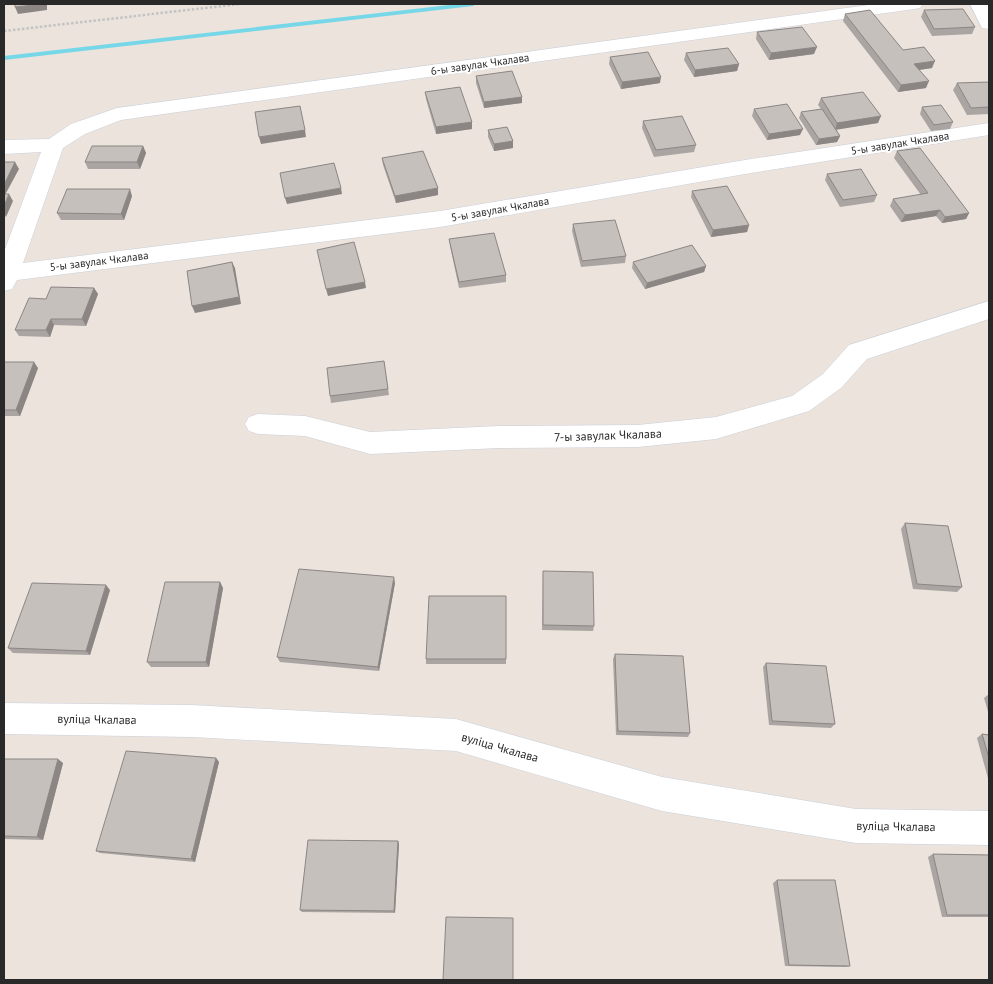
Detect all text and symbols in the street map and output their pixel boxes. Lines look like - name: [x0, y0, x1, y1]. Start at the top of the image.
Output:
- street label: 6-ы завулак Чкалава: [430, 50, 530, 78]
- street label: 5-ы завулак Чкалава: [850, 128, 950, 158]
- street label: 5-ы завулак Чкалава: [450, 193, 550, 225]
- street label: 5-ы завулак Чкалава: [49, 248, 149, 274]
- street label: 7-ы завулак Чкалава: [554, 426, 662, 444]
- street label: вуліца Чкалава: [57, 711, 137, 727]
- street label: вуліца Чкалава: [460, 729, 540, 765]
- street label: вуліца Чкалава: [856, 818, 936, 834]

